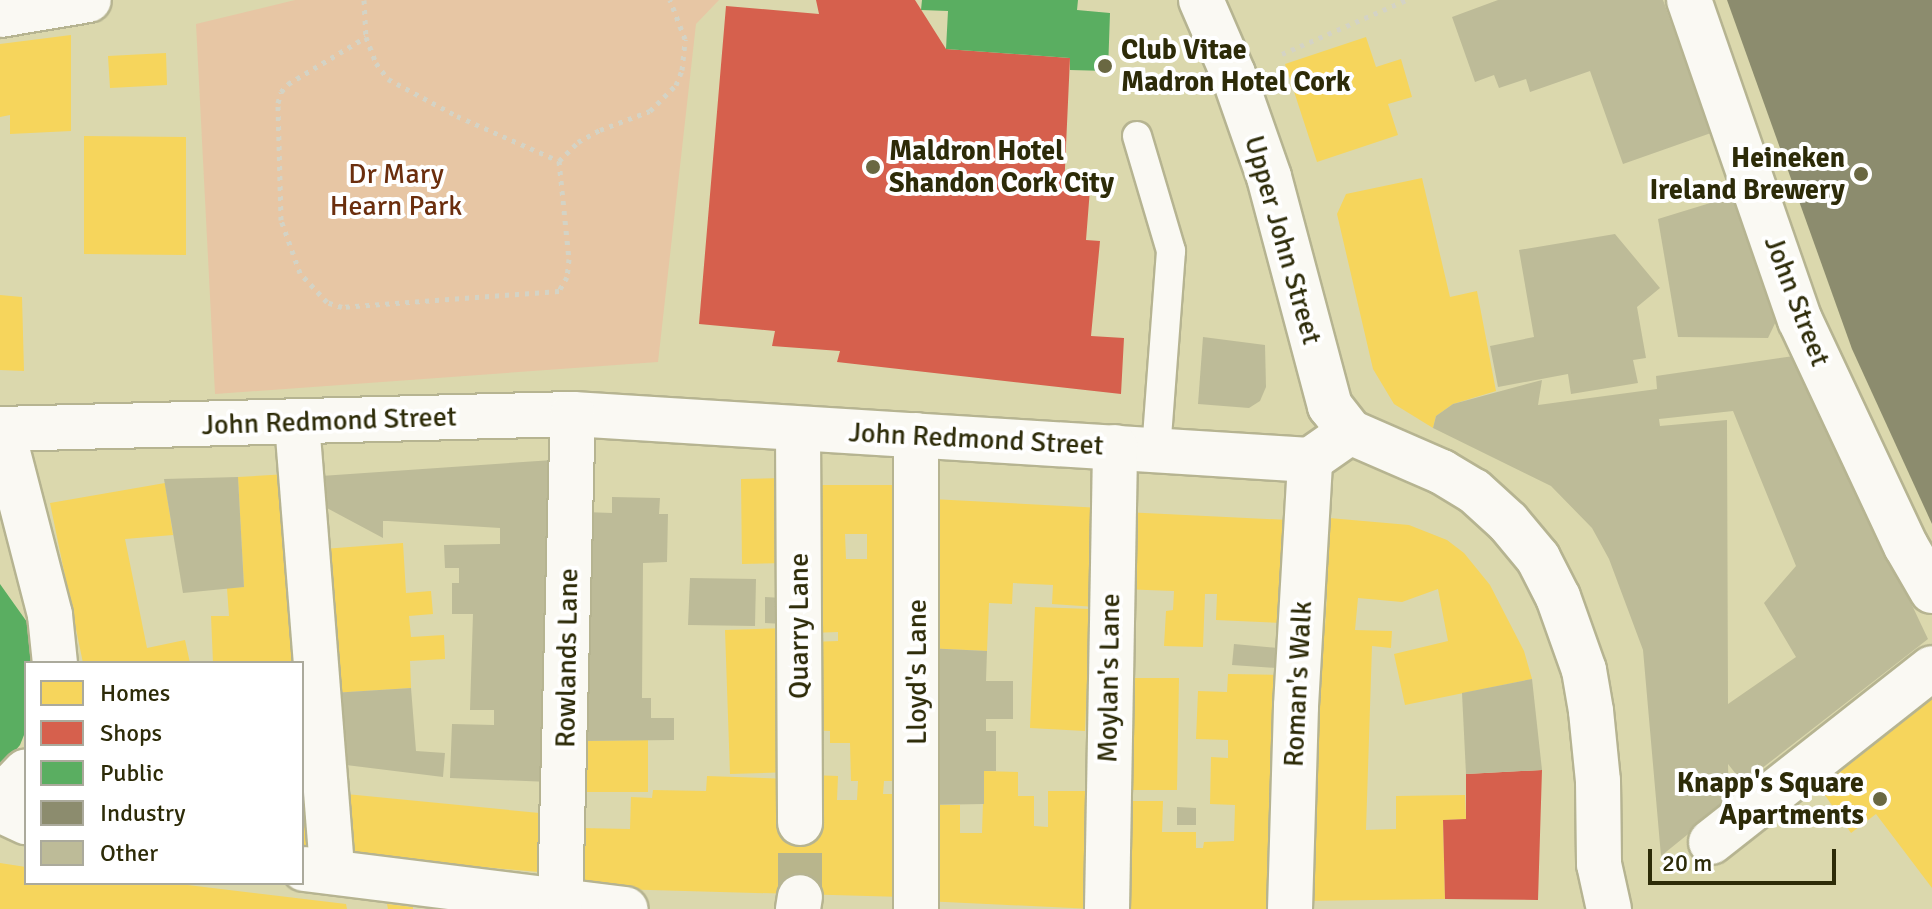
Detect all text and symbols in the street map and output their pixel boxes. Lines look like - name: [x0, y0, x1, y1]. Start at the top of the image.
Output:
- place label: Club Vitae Madron Hotel Cork: [1121, 33, 1351, 99]
- marker: Club Vitae Madron Hotel Cork: [1096, 57, 1114, 75]
- street label: Upper John Street: [1237, 132, 1329, 348]
- place label: Maldron Hotel Shandon Cork City: [889, 134, 1114, 200]
- place label: Heineken Ireland Brewery: [1649, 141, 1845, 207]
- park label: Dr Mary Hearn Park: [330, 157, 462, 223]
- marker: Maldron Hotel Shandon Cork City: [864, 158, 882, 176]
- marker: Heineken Ireland Brewery: [1852, 165, 1870, 183]
- street label: John Street: [1757, 231, 1837, 371]
- street label: John Redmond Street: [201, 400, 457, 442]
- street label: John Redmond Street: [848, 416, 1104, 462]
- street label: Quarry Lane: [782, 553, 816, 699]
- street label: Rowlands Lane: [549, 568, 585, 748]
- street label: Moylan's Lane: [1091, 593, 1127, 763]
- street label: Lloyd's Lane: [900, 599, 934, 745]
- street label: Roman's Walk: [1277, 600, 1319, 768]
- legend: [24, 661, 304, 885]
- text: Homes: [100, 678, 170, 708]
- text: Shops: [100, 718, 162, 748]
- text: Public: [100, 758, 164, 788]
- place label: Knapp's Square Apartments: [1677, 766, 1864, 832]
- marker: Knapp's Square Apartments: [1871, 790, 1889, 808]
- text: Industry: [100, 798, 186, 828]
- scale bar: [1652, 833, 1840, 883]
- text: Other: [100, 838, 158, 868]
- text: 20 m: [1662, 848, 1712, 878]

